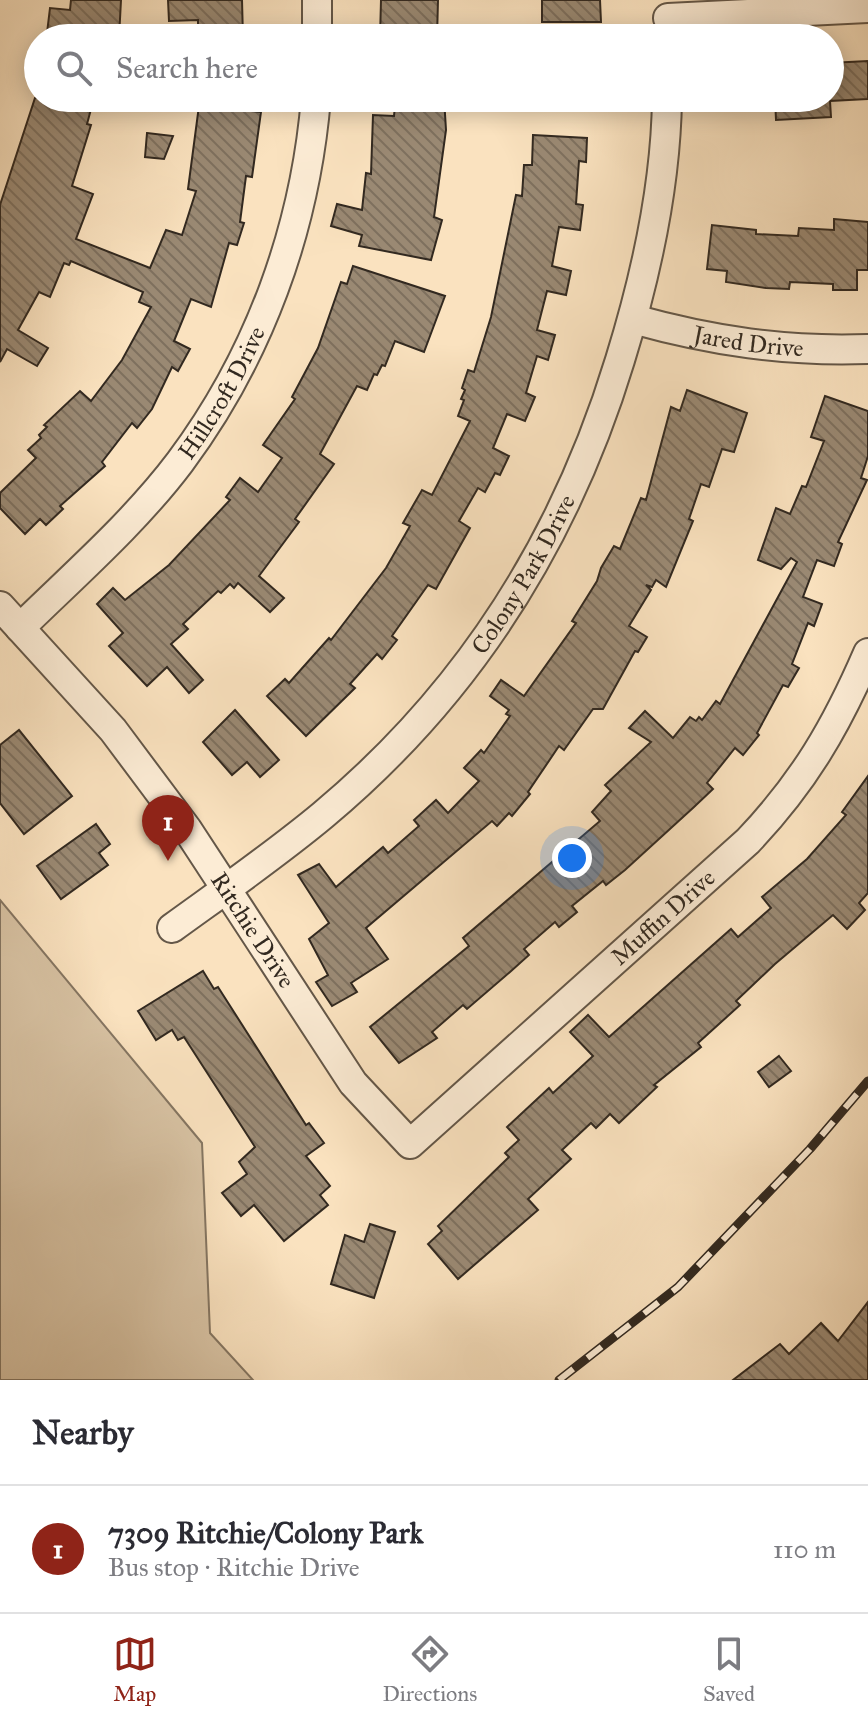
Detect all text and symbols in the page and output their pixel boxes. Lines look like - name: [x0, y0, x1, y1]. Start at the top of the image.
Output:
- search box: [24, 24, 844, 112]
- icon: search: [52, 46, 96, 90]
- text: Search here: [116, 50, 258, 86]
- street label: Jared Drive: [688, 319, 804, 363]
- street label: Hillcroft Drive: [172, 322, 272, 465]
- street label: Colony Park Drive: [465, 490, 582, 660]
- pin: 1: [142, 795, 194, 861]
- your location: [552, 838, 592, 878]
- street label: Muffin Drive: [605, 863, 721, 972]
- street label: Ritchie Drive: [204, 866, 302, 994]
- text: Nearby: [32, 1412, 134, 1453]
- text: 7309 Ritchie/Colony Park: [108, 1515, 423, 1551]
- text: 1: [53, 1533, 63, 1565]
- text: 110 m: [773, 1533, 836, 1565]
- text: Bus stop · Ritchie Drive: [108, 1551, 360, 1583]
- tab: Map: [113, 1632, 157, 1707]
- tab: Directions: [382, 1632, 477, 1707]
- tab: Saved: [703, 1632, 755, 1707]

